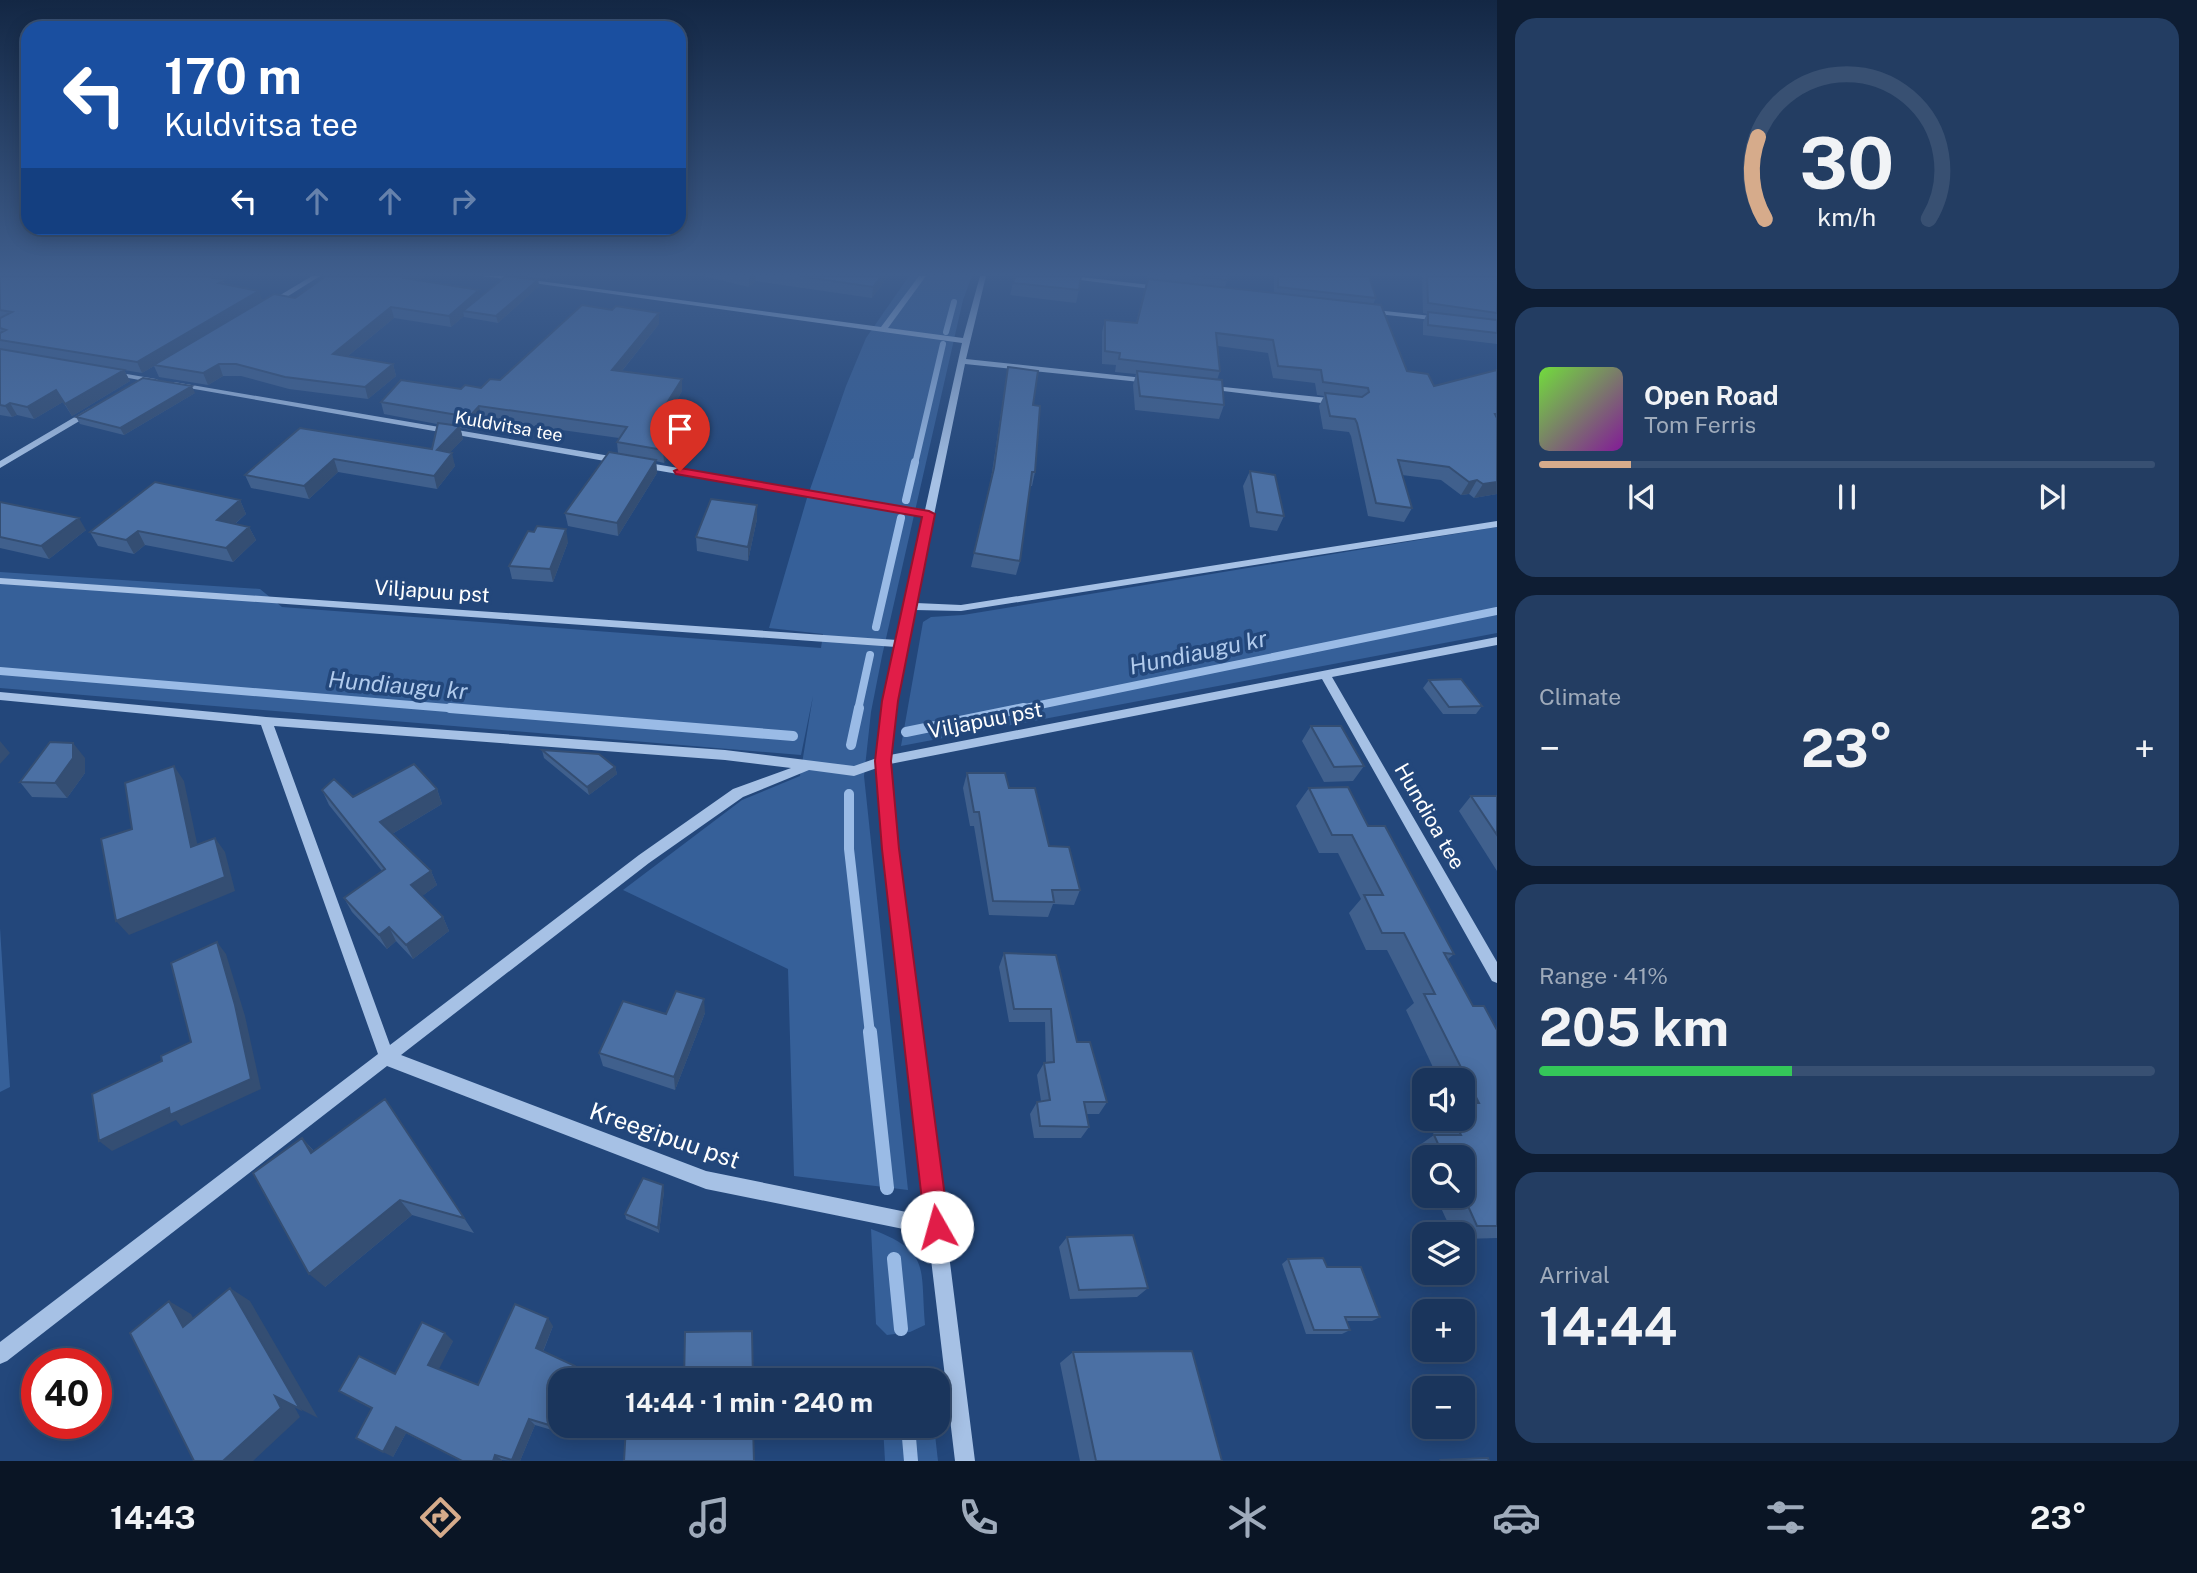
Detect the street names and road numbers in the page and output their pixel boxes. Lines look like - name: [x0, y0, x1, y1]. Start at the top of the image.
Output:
- street label: Kuldvitsa tee: [453, 406, 565, 446]
- street label: Viljapuu pst: [373, 574, 491, 608]
- street label: Viljapuu pst: [926, 697, 1044, 743]
- street label: Hundioa tee: [1390, 758, 1470, 874]
- street label: Kreegipuu pst: [586, 1096, 744, 1174]

